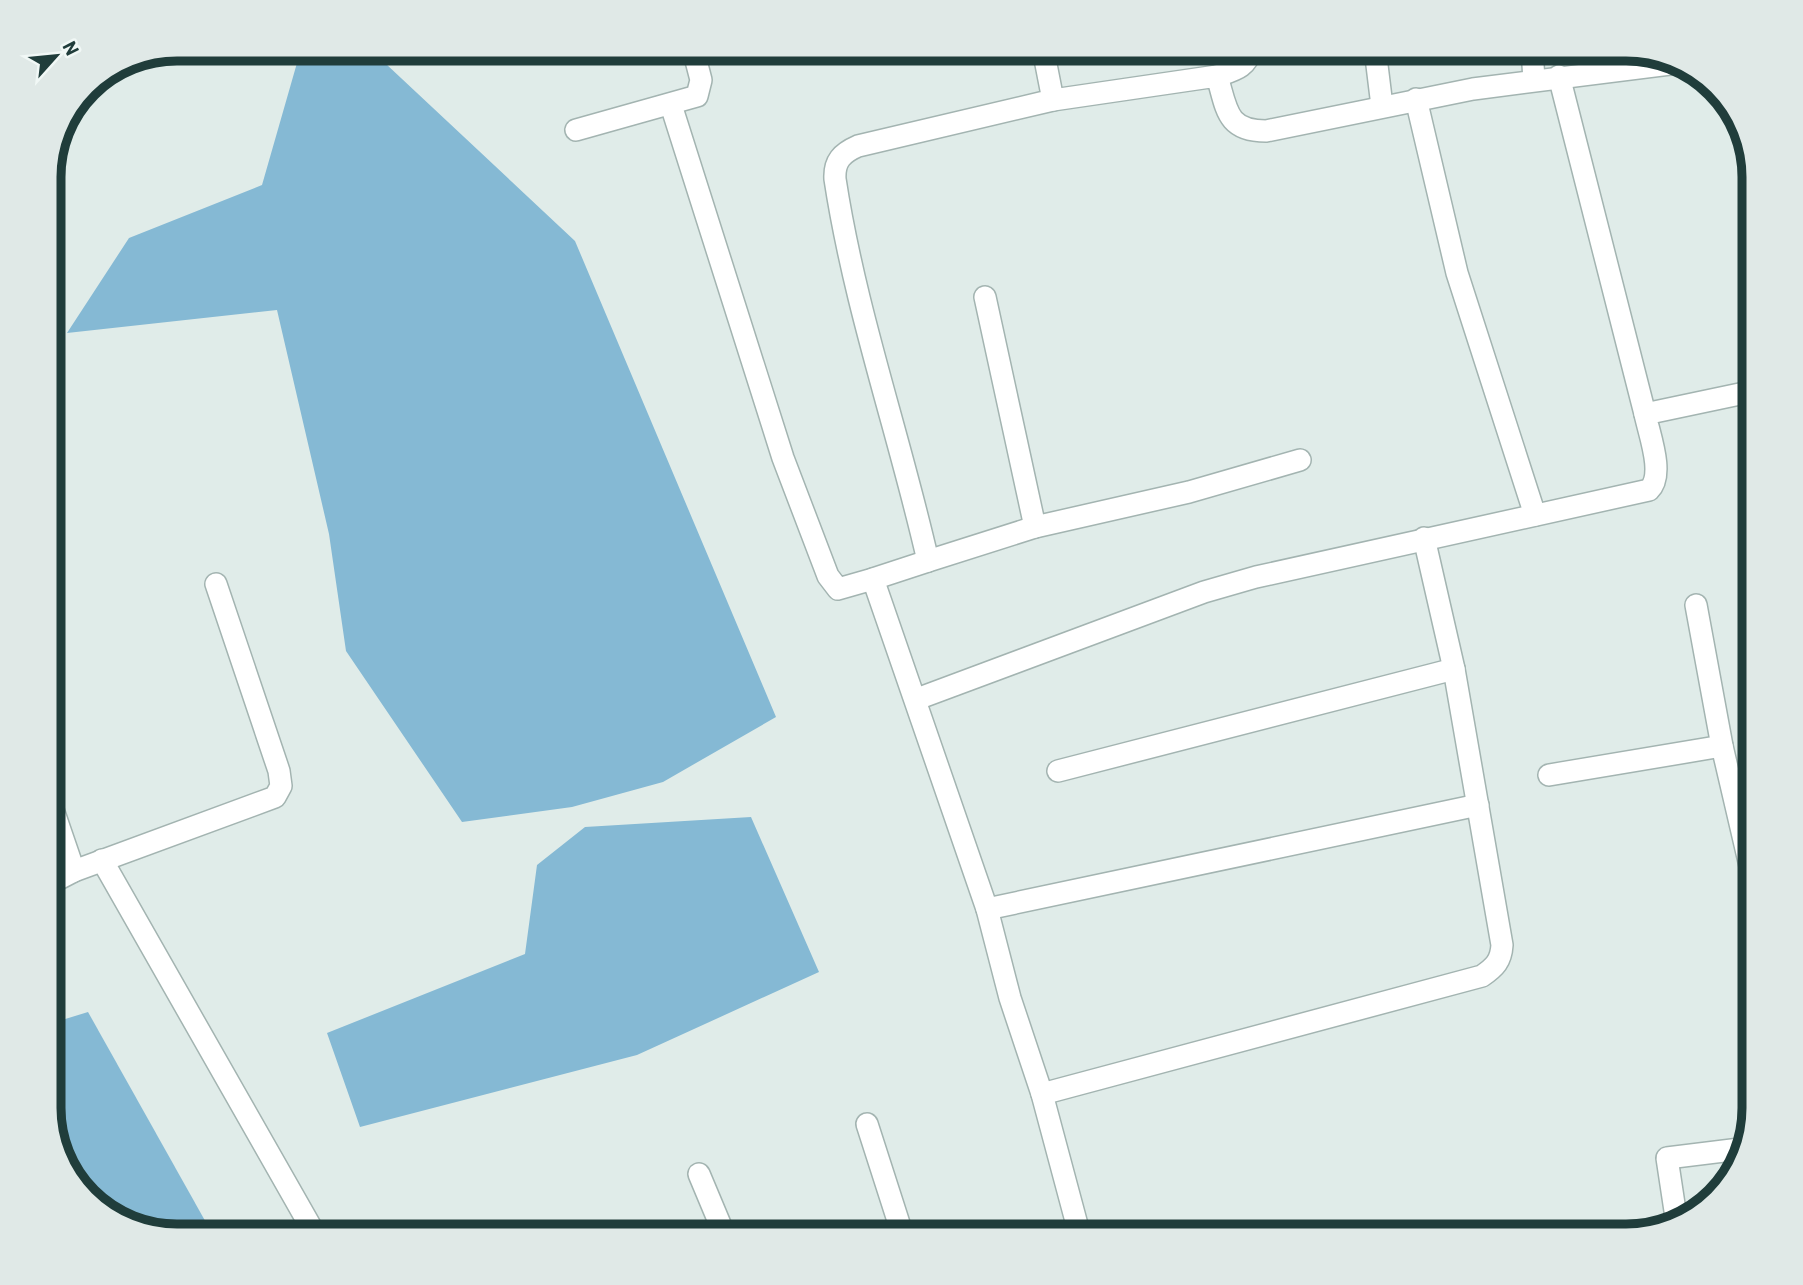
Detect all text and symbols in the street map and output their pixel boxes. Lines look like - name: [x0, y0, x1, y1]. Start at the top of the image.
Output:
- north arrow: [21, 21, 91, 91]
- text: N: [58, 37, 85, 59]

